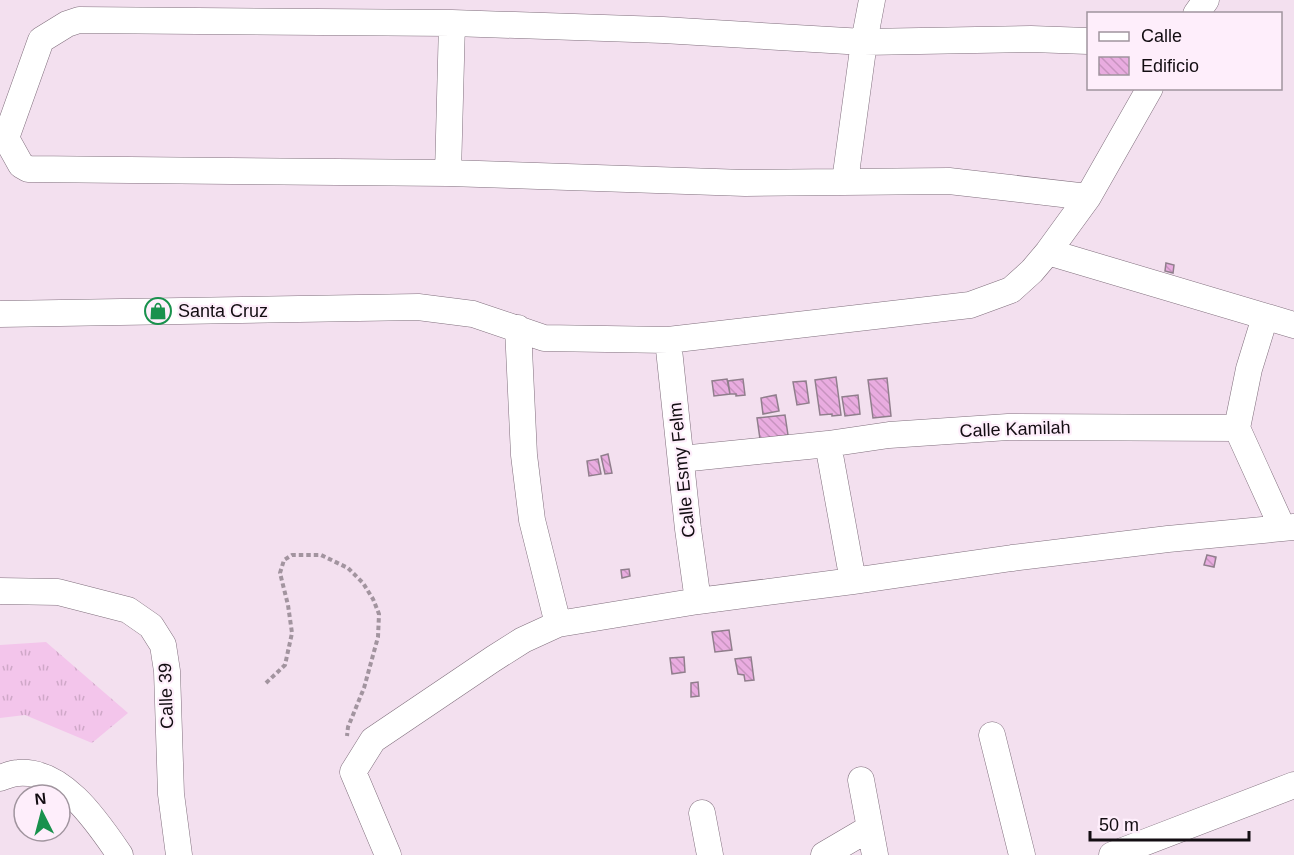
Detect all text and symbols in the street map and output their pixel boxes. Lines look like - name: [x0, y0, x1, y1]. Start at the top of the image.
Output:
- legend: [1087, 12, 1282, 90]
- text: Calle: [1141, 26, 1182, 46]
- text: Edificio: [1141, 56, 1199, 76]
- shop icon: Santa Cruz: [143, 296, 173, 326]
- place label: Santa Cruz: [178, 301, 268, 321]
- street label: Calle Esmy Felm: [665, 401, 699, 539]
- street label: Calle Kamilah: [959, 417, 1071, 441]
- street label: Calle 39: [155, 663, 177, 729]
- north arrow: [12, 783, 72, 843]
- text: N: [34, 790, 47, 808]
- scale bar: [1090, 804, 1249, 842]
- text: 50 m: [1099, 815, 1139, 835]

